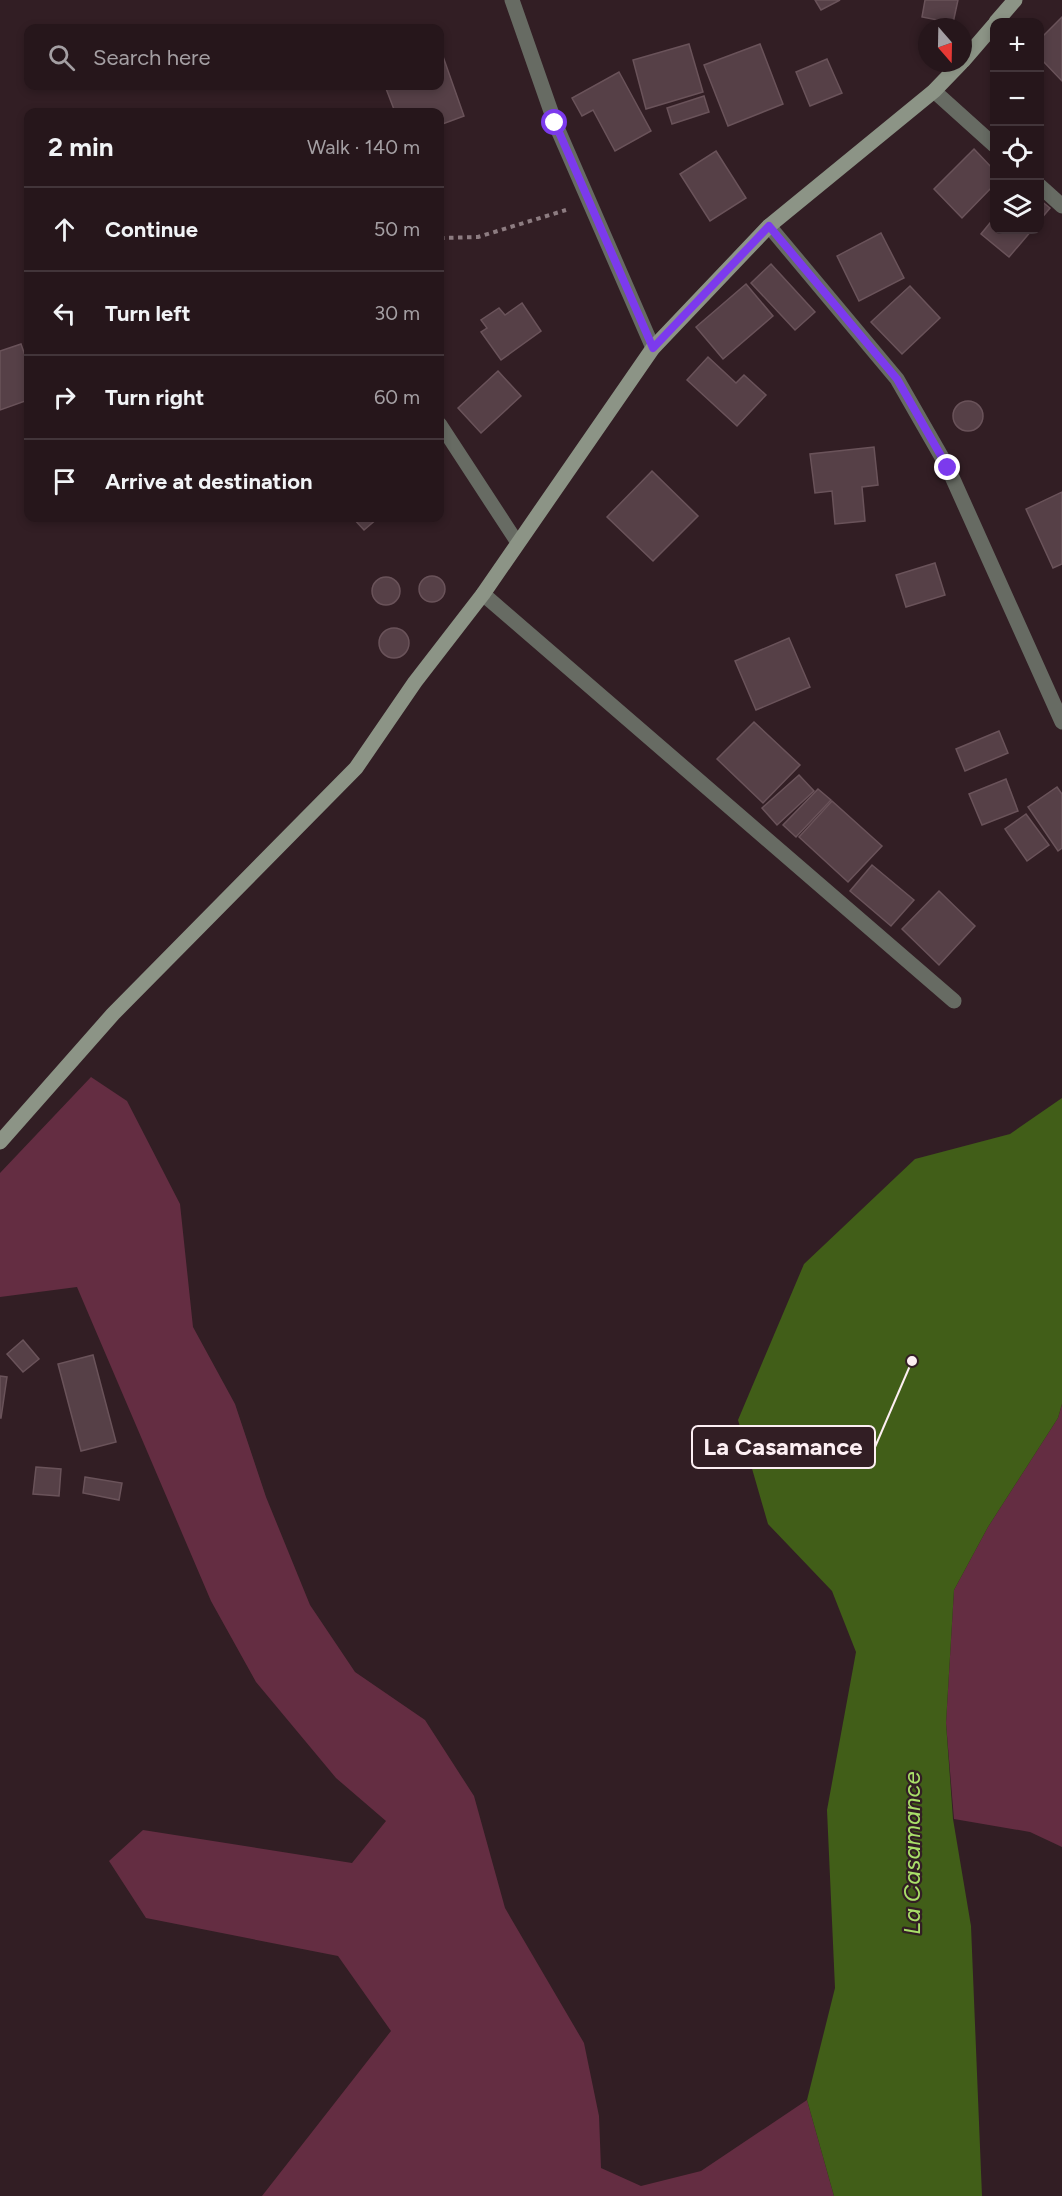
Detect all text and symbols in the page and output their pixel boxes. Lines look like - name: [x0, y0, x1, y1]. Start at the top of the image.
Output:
- north arrow: [918, 18, 972, 72]
- map controls: [990, 18, 1044, 234]
- button: +: [990, 18, 1044, 72]
- search box: [24, 24, 444, 90]
- icon: search: [45, 41, 78, 74]
- text: Search here: [93, 44, 211, 71]
- button: −: [990, 72, 1044, 126]
- route start: [541, 109, 567, 135]
- button: locate: [990, 126, 1044, 180]
- text: 2 min: [48, 131, 114, 163]
- text: Walk · 140 m: [307, 135, 420, 159]
- button: layers: [990, 180, 1044, 234]
- icon: ahead: [48, 213, 81, 246]
- text: Continue: [105, 216, 198, 243]
- text: 50 m: [374, 217, 420, 241]
- icon: left: [48, 297, 81, 330]
- text: Turn left: [105, 300, 191, 327]
- text: 30 m: [374, 301, 420, 325]
- icon: right: [48, 381, 81, 414]
- text: Turn right: [105, 384, 204, 411]
- text: 60 m: [374, 385, 420, 409]
- route end: [934, 454, 960, 480]
- icon: arrive: [48, 465, 81, 498]
- text: Arrive at destination: [105, 468, 313, 495]
- callout: La Casamance: [692, 1426, 875, 1468]
- text: La Casamance: [703, 1432, 863, 1461]
- water label: La Casamance: [897, 1771, 926, 1935]

